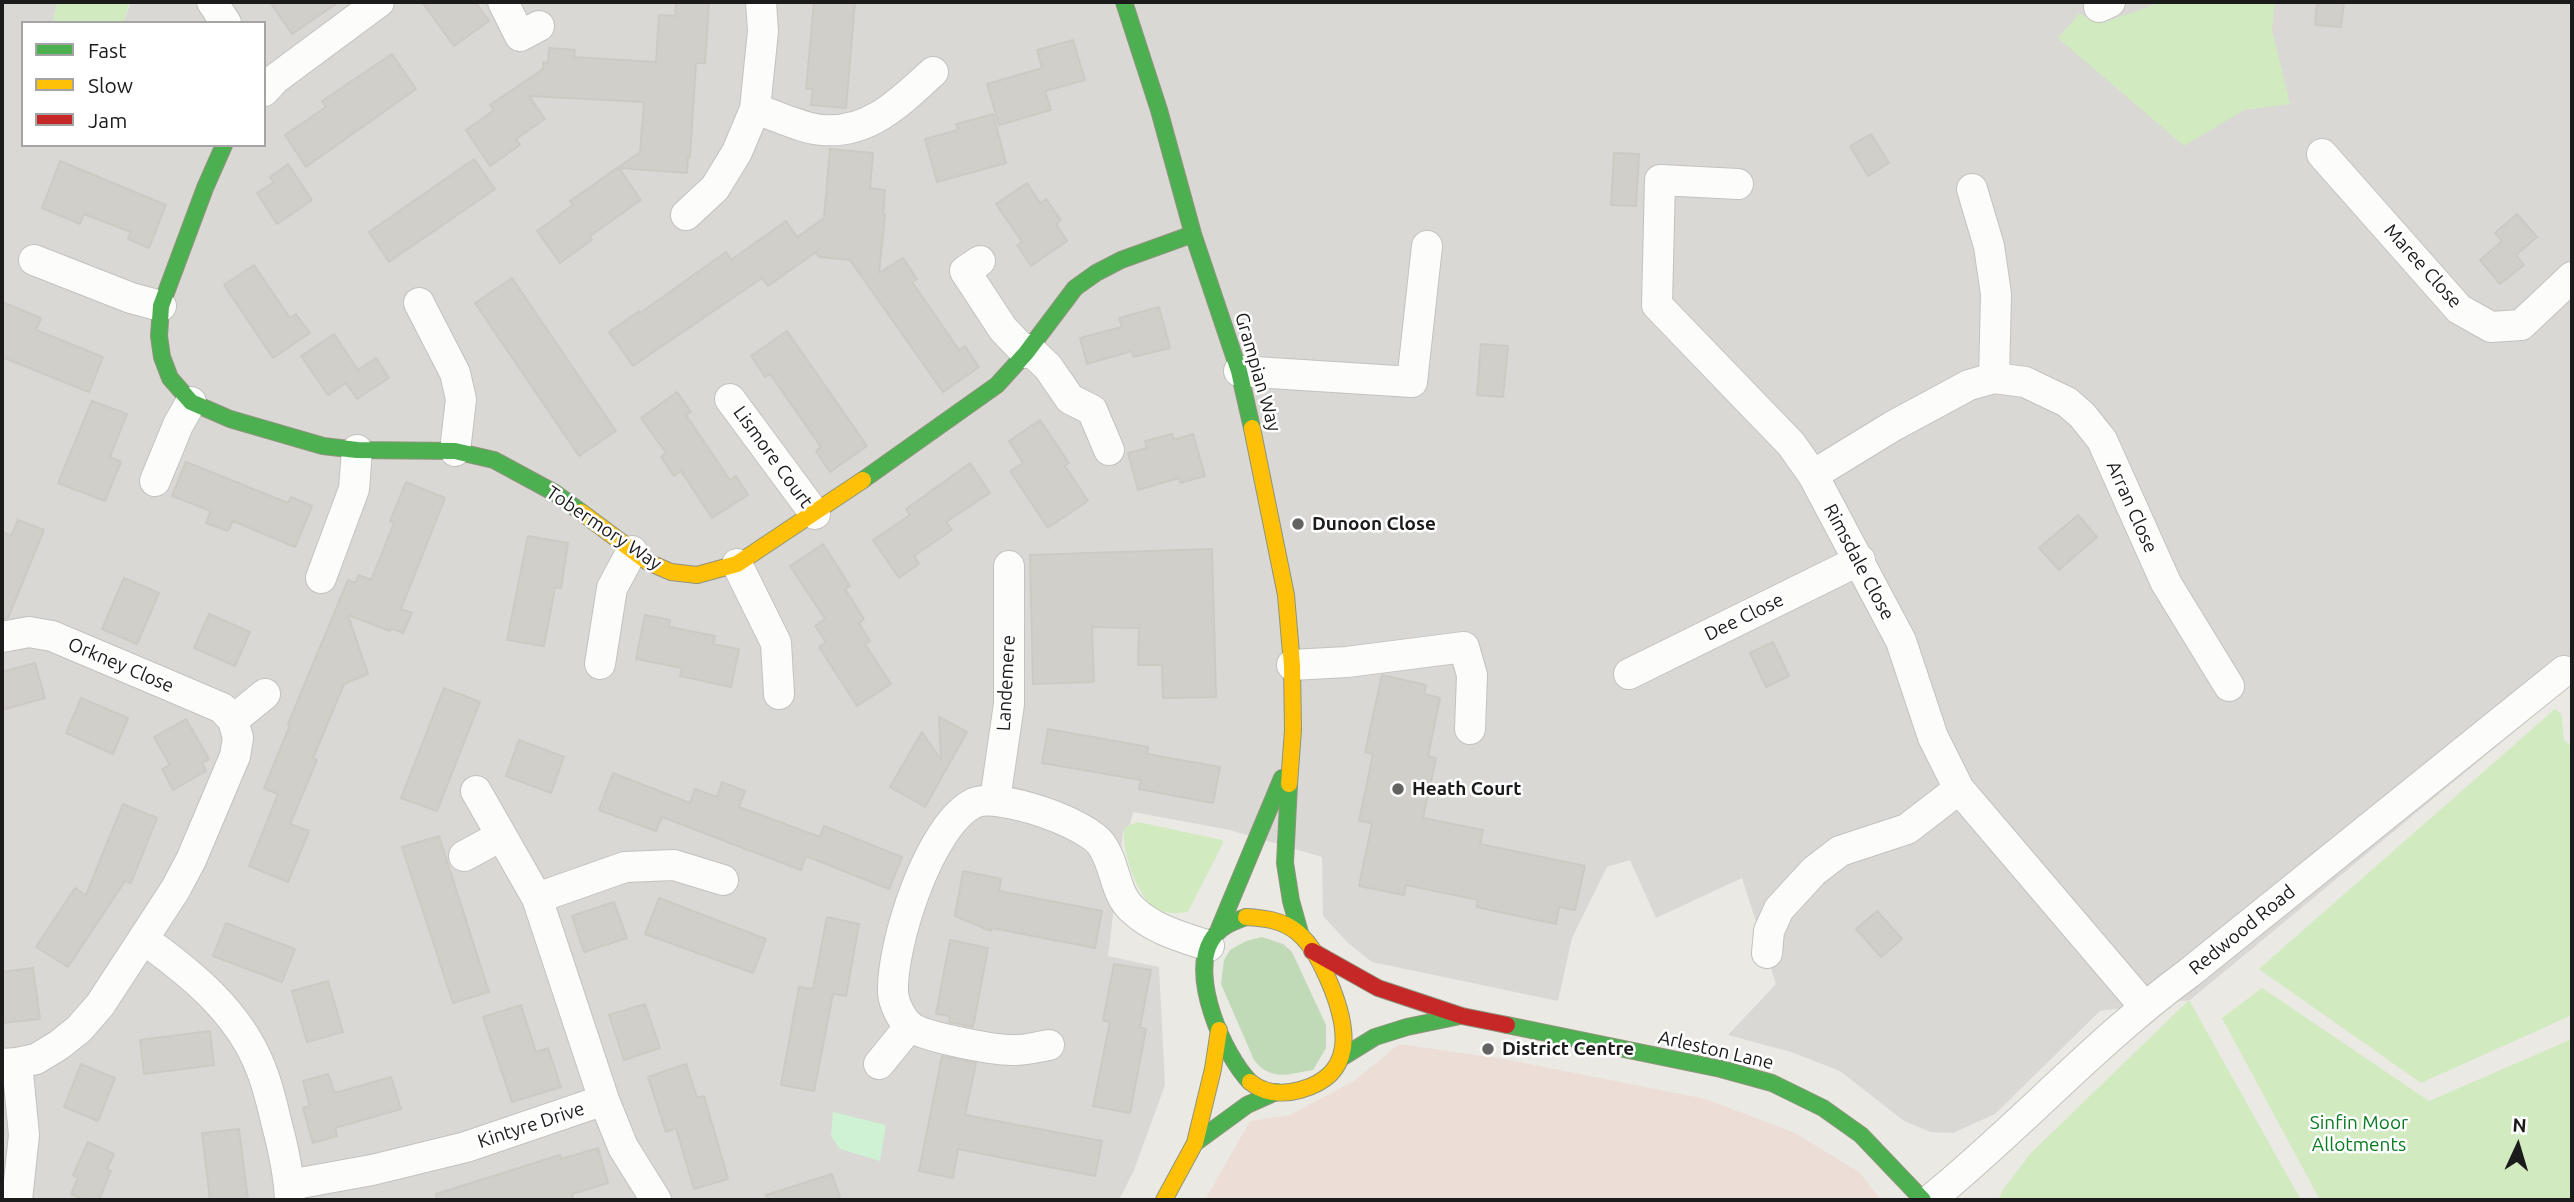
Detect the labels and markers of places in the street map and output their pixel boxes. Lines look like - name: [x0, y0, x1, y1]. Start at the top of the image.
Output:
- place label: Dunoon Close: [1312, 513, 1436, 535]
- marker: Dunoon Close: [1290, 516, 1306, 532]
- place label: Heath Court: [1412, 778, 1521, 800]
- marker: Heath Court: [1390, 781, 1406, 797]
- place label: District Centre: [1502, 1038, 1634, 1060]
- marker: District Centre: [1480, 1041, 1496, 1057]

